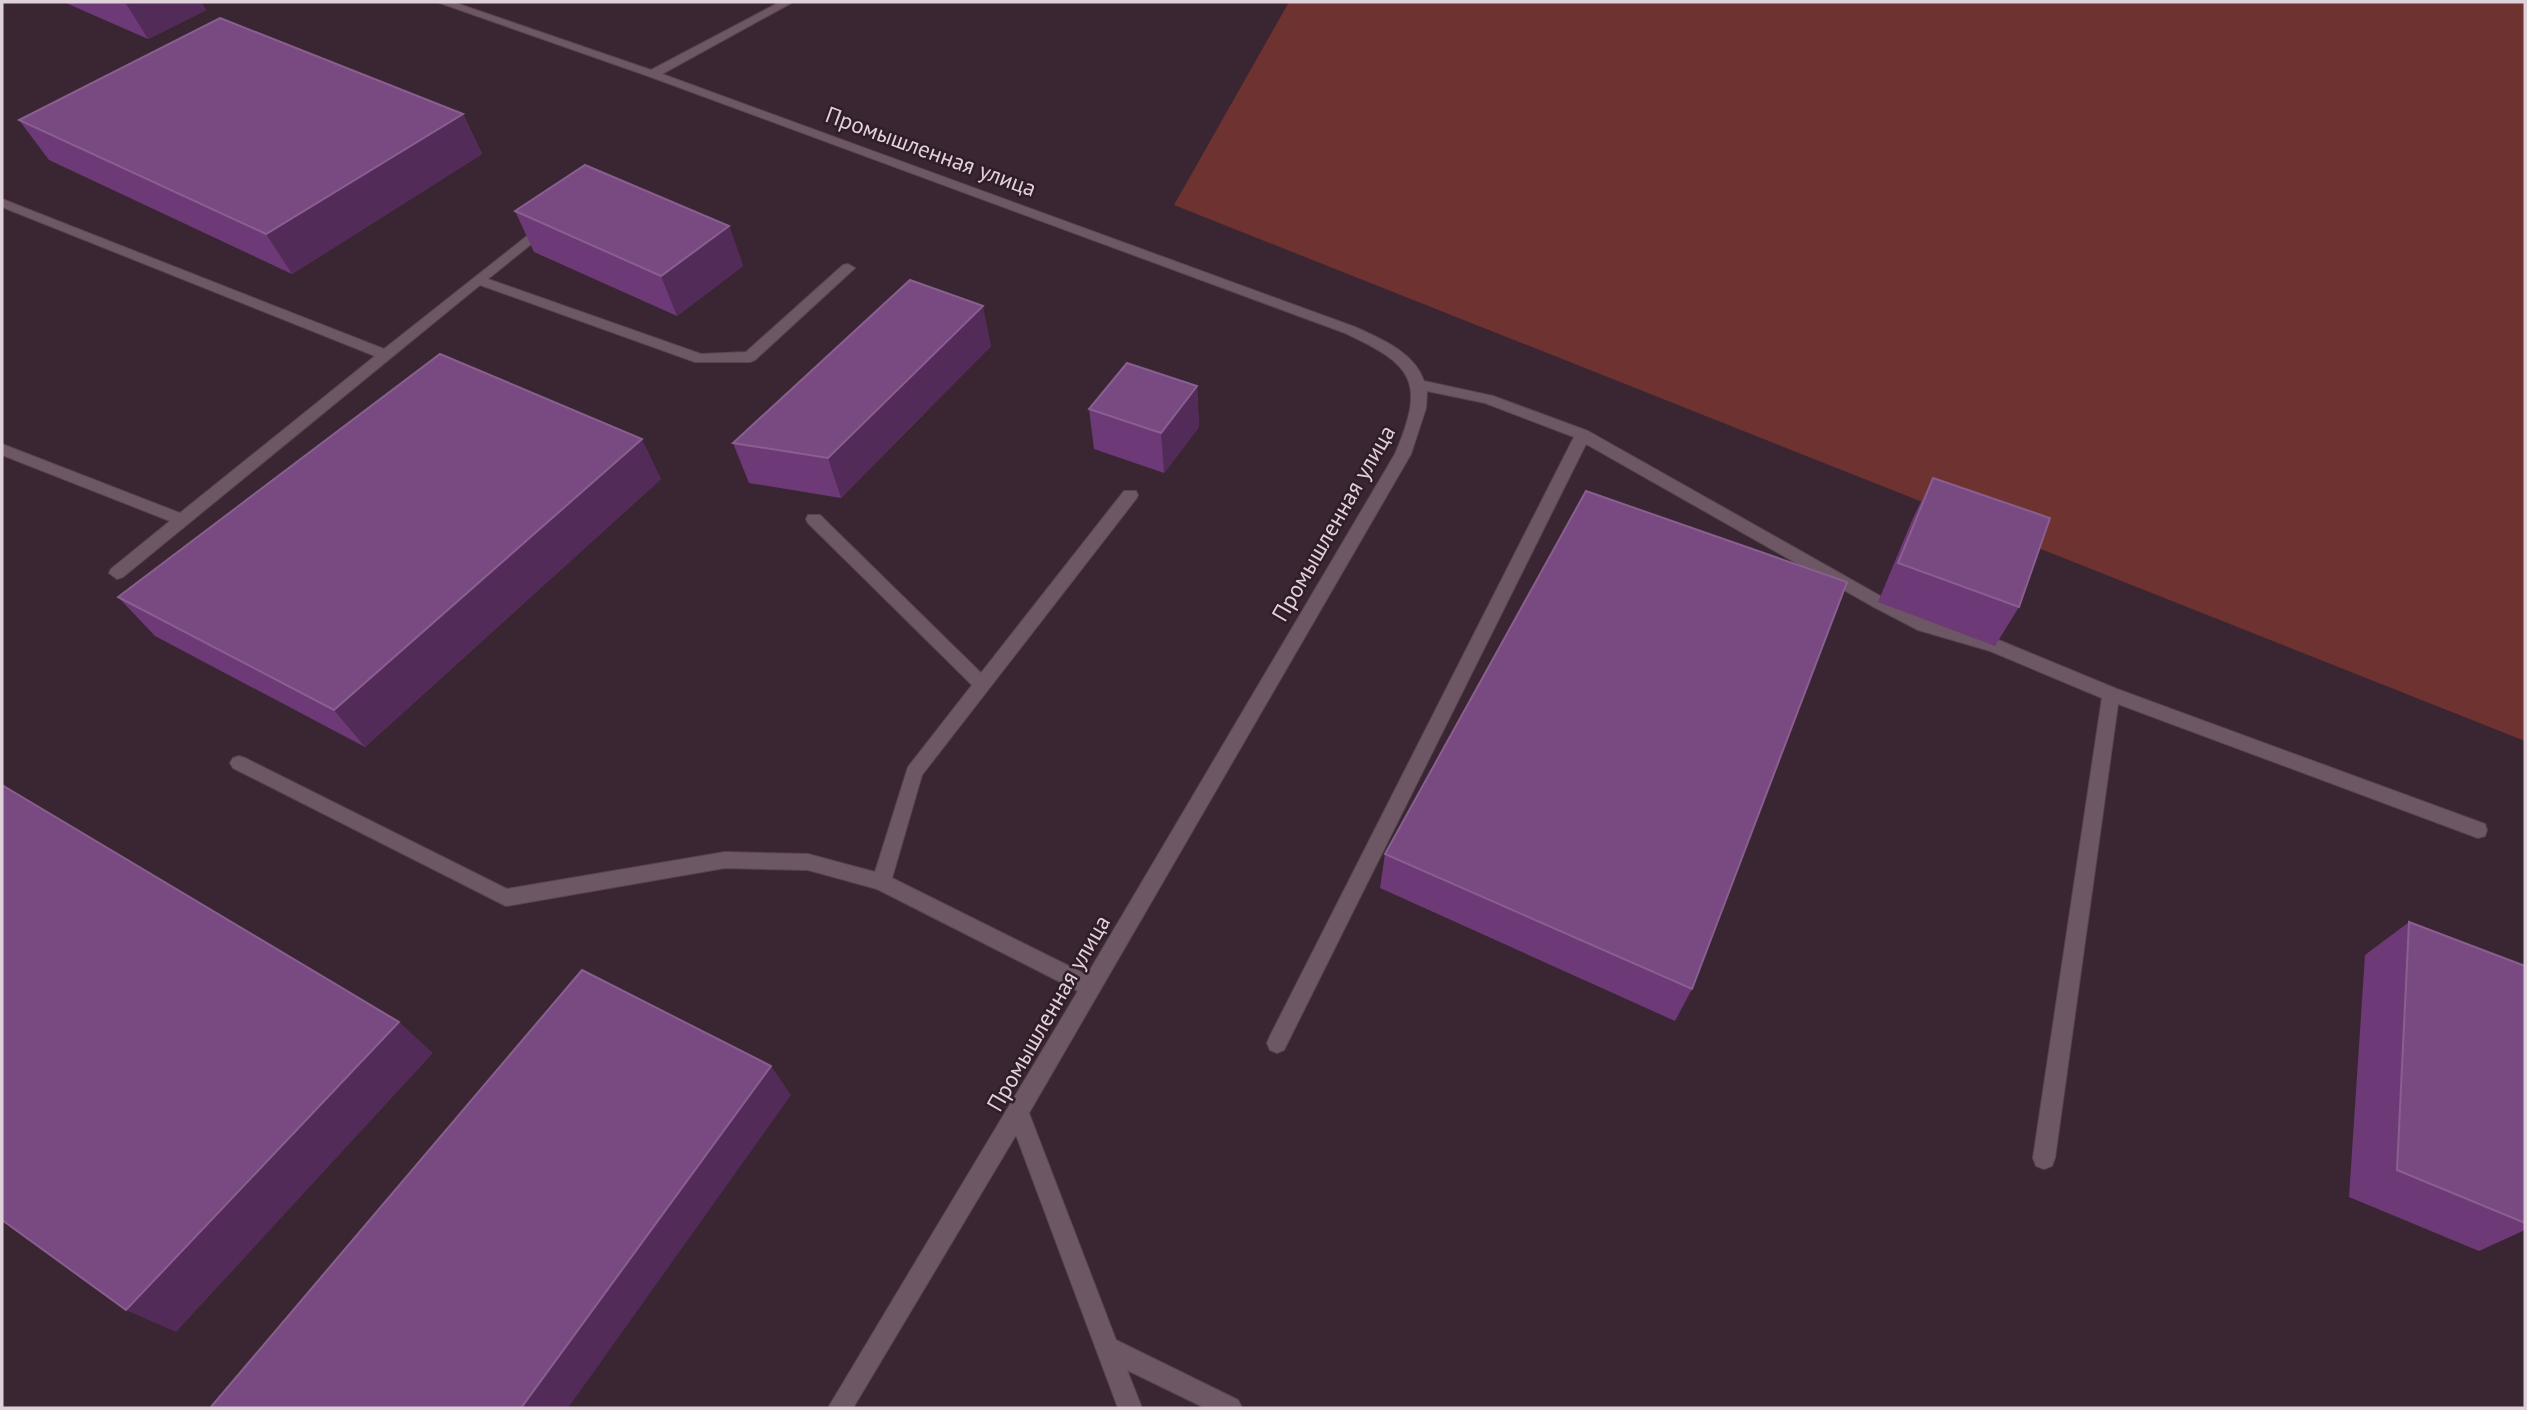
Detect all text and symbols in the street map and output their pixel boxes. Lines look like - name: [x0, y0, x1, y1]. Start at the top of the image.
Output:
- street label: Промышленная улица: [822, 99, 1040, 203]
- street label: Промышленная улица: [1265, 420, 1401, 626]
- street label: Промышленная улица: [980, 910, 1116, 1116]

